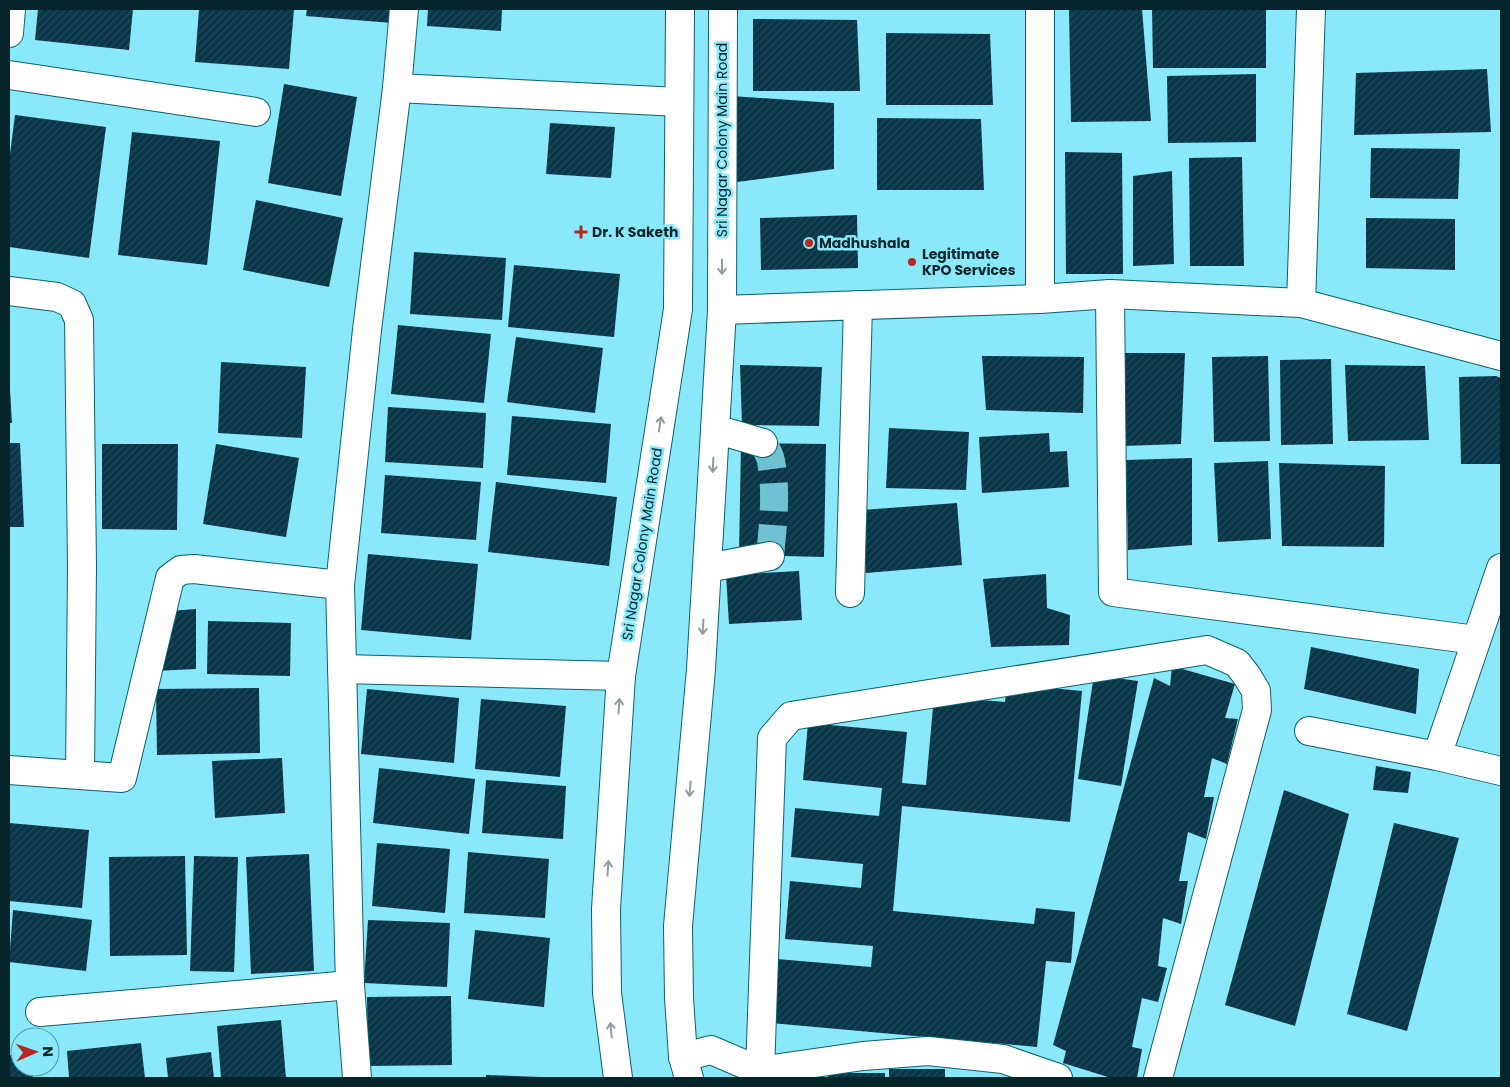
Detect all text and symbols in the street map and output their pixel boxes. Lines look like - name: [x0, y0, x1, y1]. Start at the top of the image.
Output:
- street label: Sri Nagar Colony Main Road: [712, 43, 732, 237]
- place label: Dr. K Saketh: [592, 222, 678, 242]
- marker: Dr. K Saketh: [574, 225, 588, 239]
- place label: Madhushala: [819, 233, 910, 253]
- marker: Madhushala: [803, 237, 815, 249]
- place label: Legitimate KPO Services: [922, 244, 1016, 280]
- marker: Legitimate KPO Services: [906, 256, 918, 268]
- one-way arrow: [717, 259, 727, 275]
- one-way arrow: [656, 416, 666, 432]
- street label: Sri Nagar Colony Main Road: [617, 446, 667, 642]
- one-way arrow: [708, 456, 717, 472]
- one-way arrow: [699, 619, 708, 635]
- one-way arrow: [615, 698, 624, 714]
- one-way arrow: [685, 781, 695, 797]
- one-way arrow: [604, 860, 613, 876]
- one-way arrow: [606, 1022, 616, 1038]
- north arrow: [10, 1027, 60, 1077]
- text: N: [38, 1046, 58, 1057]

